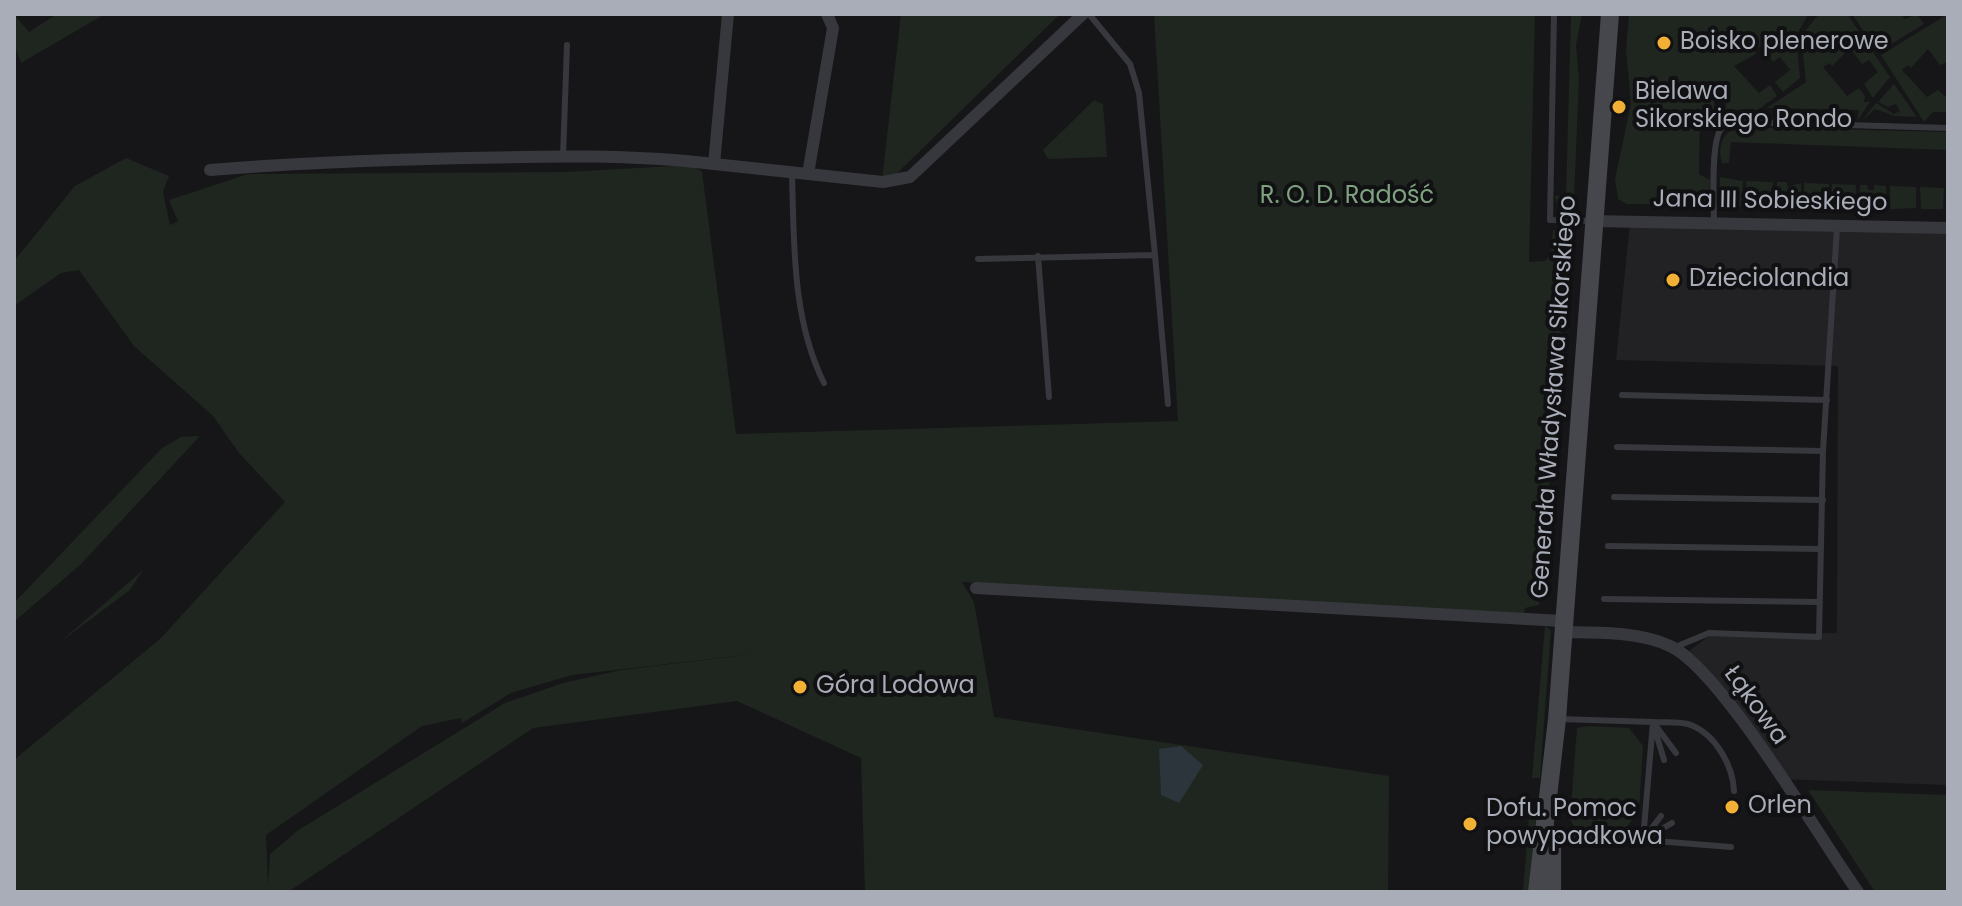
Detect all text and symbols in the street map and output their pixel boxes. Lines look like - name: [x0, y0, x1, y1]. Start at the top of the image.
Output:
- place label: Boisko plenerowe: [1680, 29, 1889, 57]
- marker: Boisko plenerowe: [1655, 34, 1673, 52]
- place label: Bielawa Sikorskiego Rondo: [1635, 79, 1852, 135]
- marker: Bielawa Sikorskiego Rondo: [1610, 98, 1628, 116]
- park label: R. O. D. Radość: [1260, 183, 1434, 211]
- street label: Jana III Sobieskiego: [1652, 186, 1888, 218]
- street label: Generała Władysława Sikorskiego: [1527, 194, 1583, 600]
- place label: Dzieciolandia: [1689, 266, 1849, 294]
- marker: Dzieciolandia: [1664, 271, 1682, 289]
- street label: Łąkowa: [1717, 661, 1793, 751]
- place label: Góra Lodowa: [816, 673, 975, 701]
- marker: Góra Lodowa: [791, 678, 809, 696]
- place label: Orlen: [1748, 793, 1812, 821]
- place label: Dofu. Pomoc powypadkowa: [1486, 796, 1663, 852]
- marker: Orlen: [1723, 798, 1741, 816]
- marker: Dofu. Pomoc powypadkowa: [1461, 815, 1479, 833]

